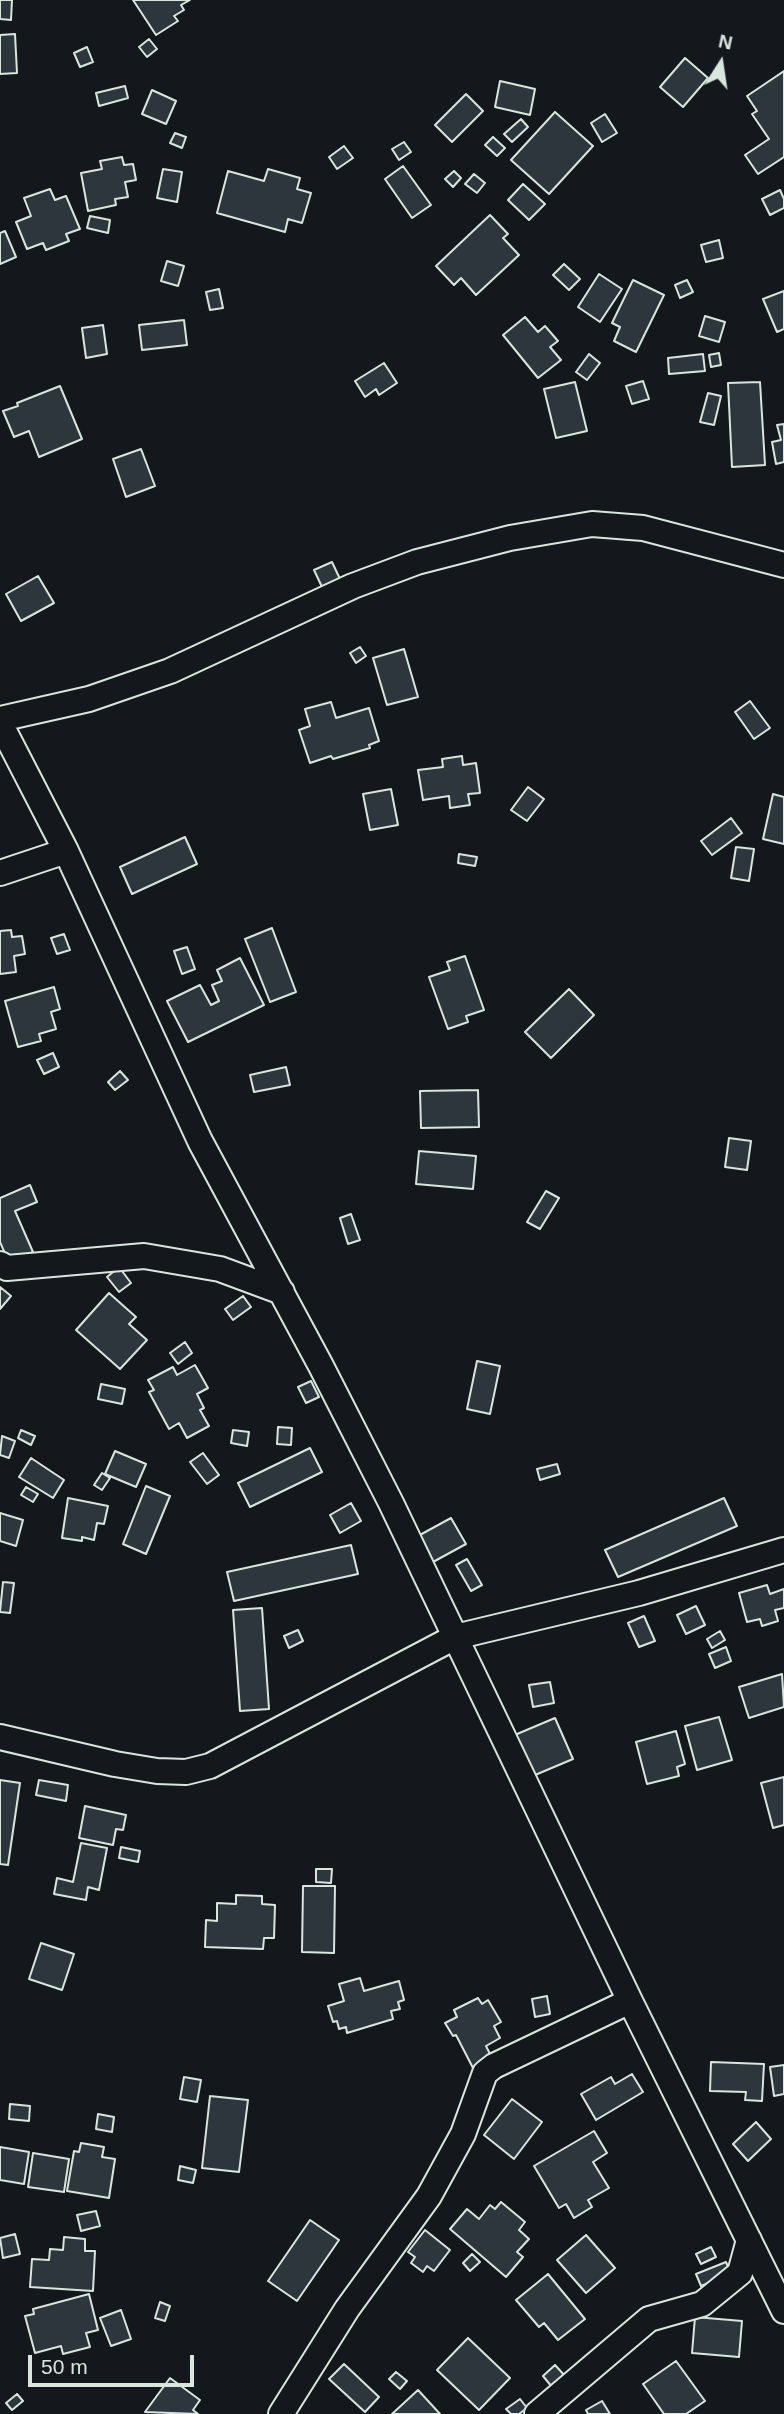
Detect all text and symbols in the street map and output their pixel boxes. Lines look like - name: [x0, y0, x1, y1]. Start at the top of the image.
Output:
- north arrow: [686, 28, 756, 98]
- text: N: [717, 30, 734, 54]
- scale bar: [32, 2340, 198, 2384]
- text: 50 m: [41, 2355, 88, 2378]

